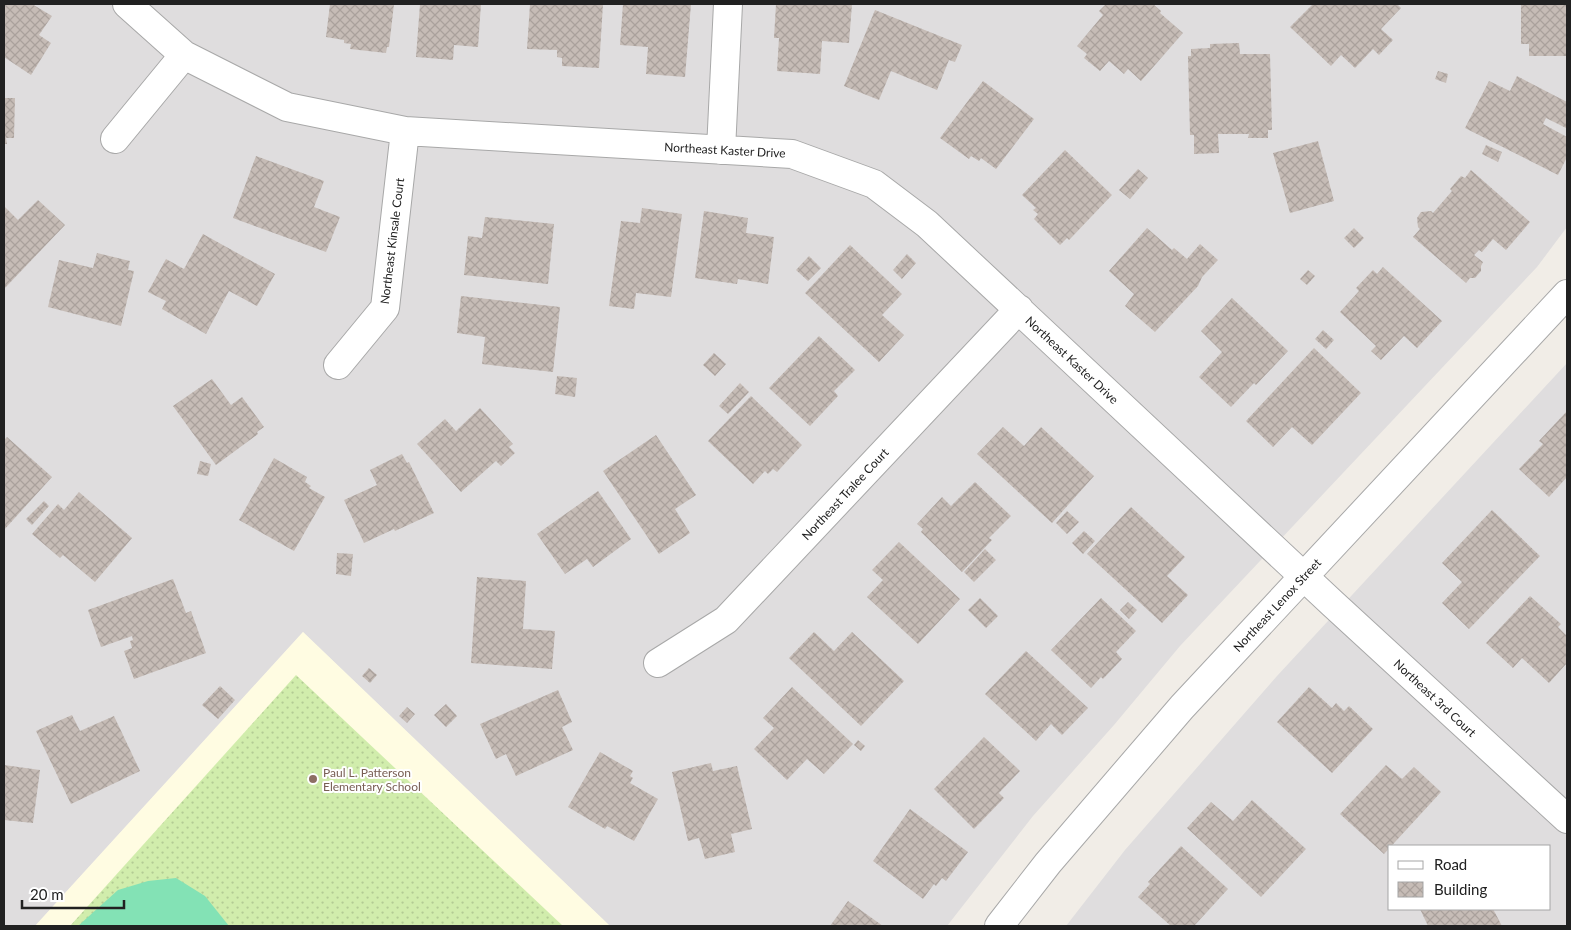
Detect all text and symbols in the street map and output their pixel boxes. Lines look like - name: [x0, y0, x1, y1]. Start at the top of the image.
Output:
- street label: Northeast Kaster Drive: [664, 139, 786, 161]
- street label: Northeast Kinsale Court: [377, 176, 407, 305]
- street label: Northeast Kaster Drive: [1022, 313, 1122, 407]
- street label: Northeast Tralee Court: [798, 444, 892, 543]
- street label: Northeast Lenox Street: [1230, 555, 1325, 655]
- street label: Northeast 3rd Court: [1391, 656, 1480, 740]
- place label: Paul L. Patterson Elementary School: [323, 765, 421, 794]
- marker: Paul L. Patterson Elementary School: [307, 773, 319, 785]
- legend: [1388, 845, 1551, 910]
- text: Road: [1434, 855, 1467, 873]
- scale bar: [22, 878, 125, 910]
- text: Building: [1434, 880, 1487, 898]
- text: 20 m: [30, 885, 64, 903]

